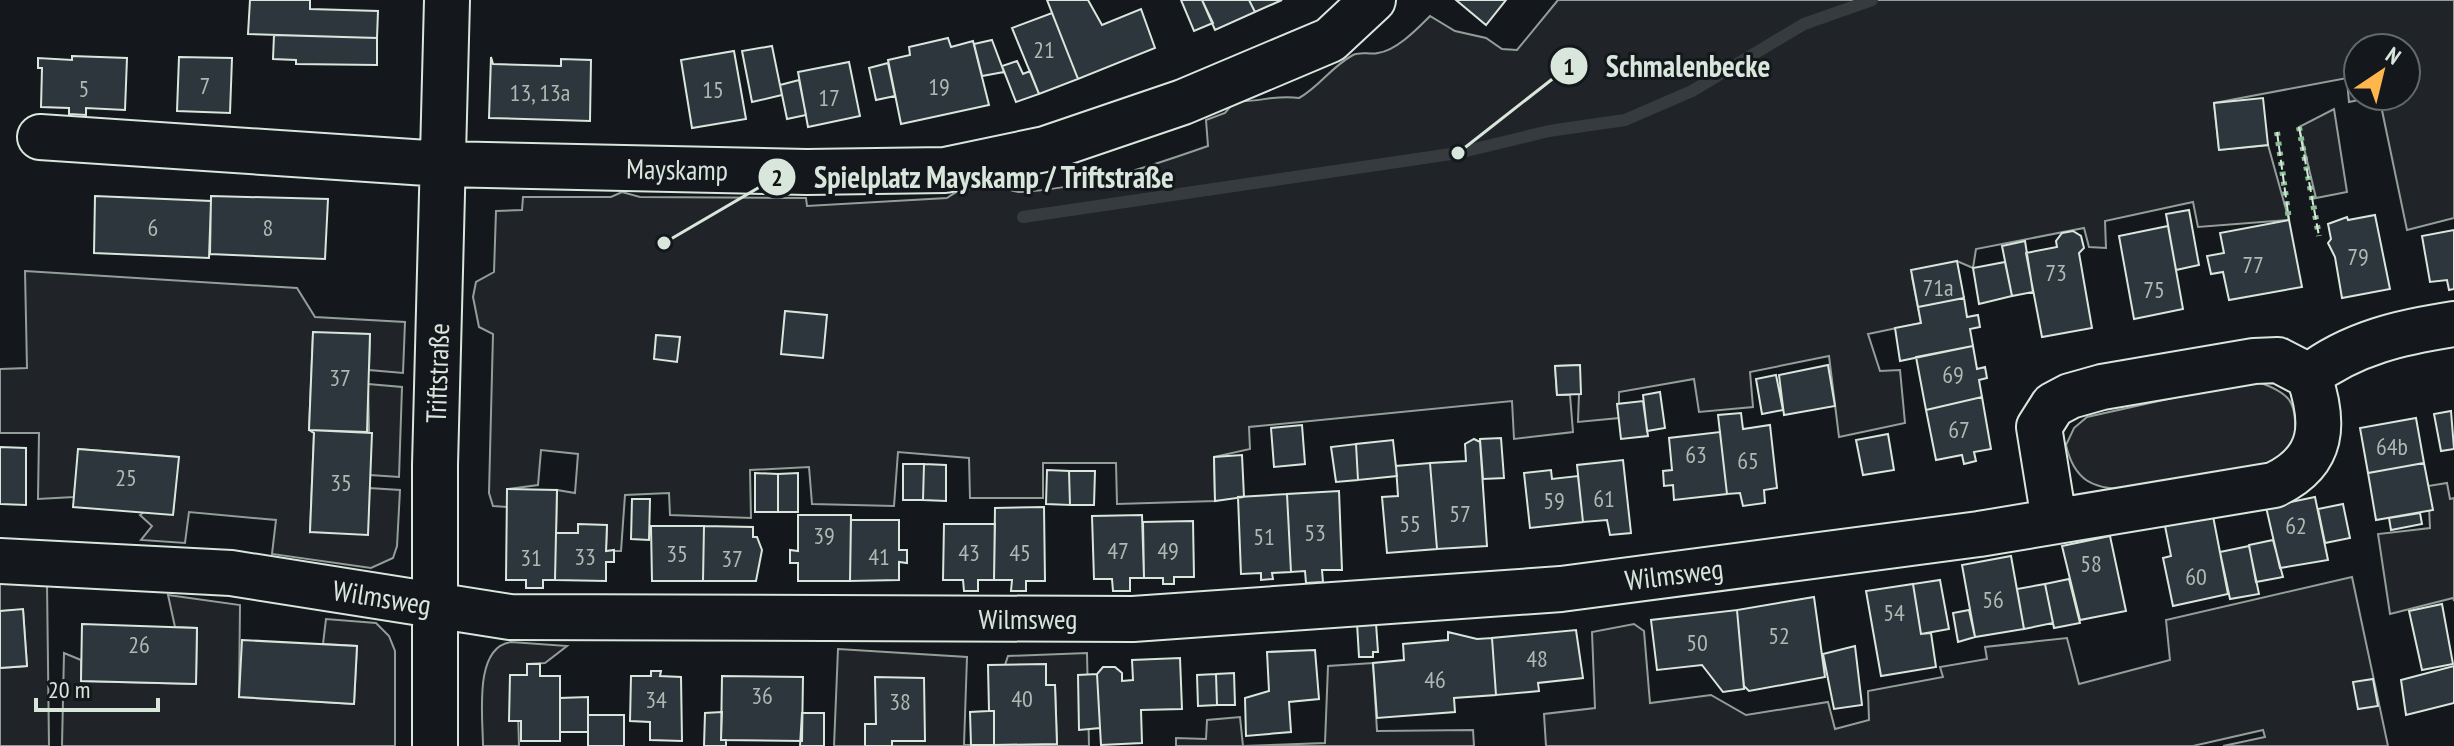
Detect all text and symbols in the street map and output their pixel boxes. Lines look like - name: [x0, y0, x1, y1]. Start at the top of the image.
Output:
- north arrow: [2342, 32, 2422, 112]
- house number: 21: [1033, 34, 1055, 65]
- callout: Schmalenbecke: [1549, 39, 1786, 93]
- text: N: [2381, 41, 2406, 70]
- text: Schmalenbecke: [1606, 46, 1770, 85]
- text: 1: [1563, 51, 1575, 82]
- house number: 7: [200, 70, 210, 101]
- house number: 19: [928, 71, 950, 102]
- house number: 5: [79, 73, 89, 104]
- house number: 15: [702, 74, 724, 105]
- house number: 13, 13a: [510, 77, 570, 108]
- house number: 17: [818, 82, 840, 113]
- street label: Mayskamp: [626, 150, 728, 188]
- callout: Spielplatz Mayskamp / Triftstraße: [757, 150, 1191, 204]
- text: Spielplatz Mayskamp / Triftstraße: [814, 157, 1174, 196]
- text: 2: [771, 162, 783, 193]
- house number: 6: [148, 212, 158, 243]
- house number: 8: [263, 212, 273, 243]
- house number: 79: [2347, 241, 2369, 272]
- house number: 77: [2242, 249, 2264, 280]
- house number: 73: [2045, 257, 2067, 288]
- house number: 71a: [1922, 272, 1954, 303]
- house number: 75: [2143, 274, 2165, 305]
- street label: Triftstraße: [417, 323, 457, 423]
- house number: 69: [1942, 359, 1964, 390]
- house number: 37: [329, 362, 351, 393]
- house number: 67: [1948, 414, 1970, 445]
- house number: 64b: [2376, 431, 2408, 462]
- house number: 63: [1685, 439, 1707, 470]
- house number: 65: [1737, 445, 1759, 476]
- house number: 25: [115, 462, 137, 493]
- house number: 35: [330, 467, 352, 498]
- house number: 61: [1593, 483, 1615, 514]
- house number: 59: [1543, 485, 1565, 516]
- house number: 57: [1449, 498, 1471, 529]
- house number: 55: [1399, 508, 1421, 539]
- house number: 62: [2285, 510, 2307, 541]
- house number: 53: [1304, 517, 1326, 548]
- house number: 39: [813, 520, 835, 551]
- house number: 51: [1253, 521, 1275, 552]
- house number: 47: [1107, 535, 1129, 566]
- house number: 49: [1157, 535, 1179, 566]
- house number: 43: [958, 537, 980, 568]
- house number: 45: [1009, 537, 1031, 568]
- house number: 35: [666, 538, 688, 569]
- house number: 33: [574, 541, 596, 572]
- house number: 41: [868, 541, 890, 572]
- house number: 31: [520, 542, 542, 573]
- house number: 37: [721, 543, 743, 574]
- house number: 58: [2080, 548, 2102, 579]
- street label: Wilmsweg: [1623, 550, 1725, 598]
- house number: 60: [2185, 561, 2207, 592]
- street label: Wilmsweg: [330, 571, 434, 623]
- house number: 56: [1982, 584, 2004, 615]
- house number: 54: [1883, 597, 1905, 628]
- street label: Wilmsweg: [979, 600, 1077, 637]
- house number: 52: [1768, 620, 1790, 651]
- house number: 50: [1686, 627, 1708, 658]
- house number: 26: [128, 629, 150, 660]
- house number: 48: [1526, 643, 1548, 674]
- scale bar: [36, 662, 158, 712]
- house number: 46: [1424, 664, 1446, 695]
- text: 20 m: [48, 674, 90, 705]
- house number: 36: [751, 680, 773, 711]
- house number: 40: [1011, 683, 1033, 714]
- house number: 34: [645, 684, 667, 715]
- house number: 38: [889, 686, 911, 717]

